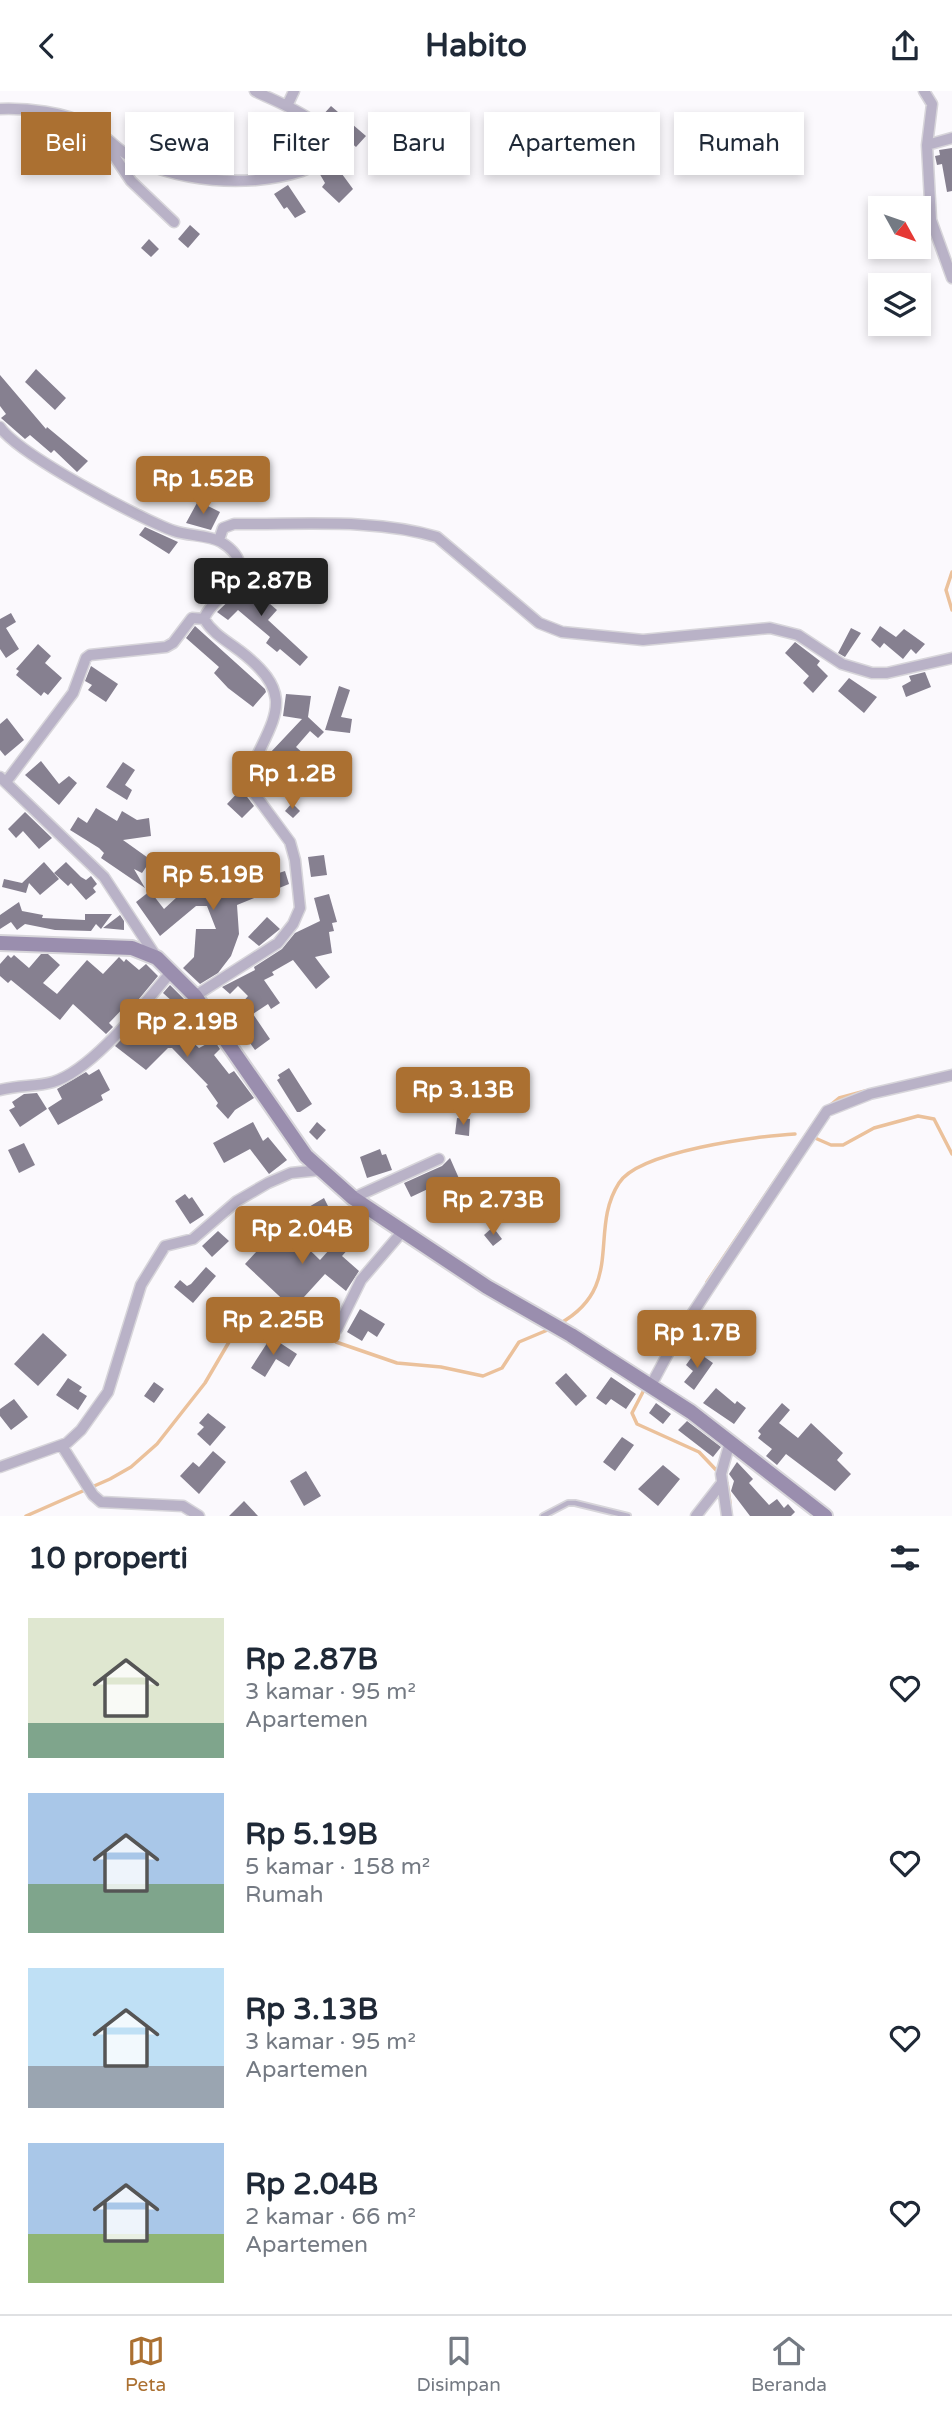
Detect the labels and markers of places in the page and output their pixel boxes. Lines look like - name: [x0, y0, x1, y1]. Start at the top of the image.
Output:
- pin: Rp 1.52B: [131, 457, 275, 516]
- pin: Rp 2.87B: [189, 559, 333, 618]
- pin: Rp 1.2B: [227, 751, 357, 811]
- pin: Rp 5.19B: [141, 853, 285, 912]
- pin: Rp 2.19B: [115, 999, 259, 1059]
- pin: Rp 3.13B: [391, 1067, 535, 1127]
- pin: Rp 2.73B: [421, 1177, 565, 1237]
- pin: Rp 2.04B: [230, 1207, 374, 1266]
- pin: Rp 2.25B: [201, 1297, 345, 1357]
- pin: Rp 1.7B: [632, 1311, 762, 1370]

